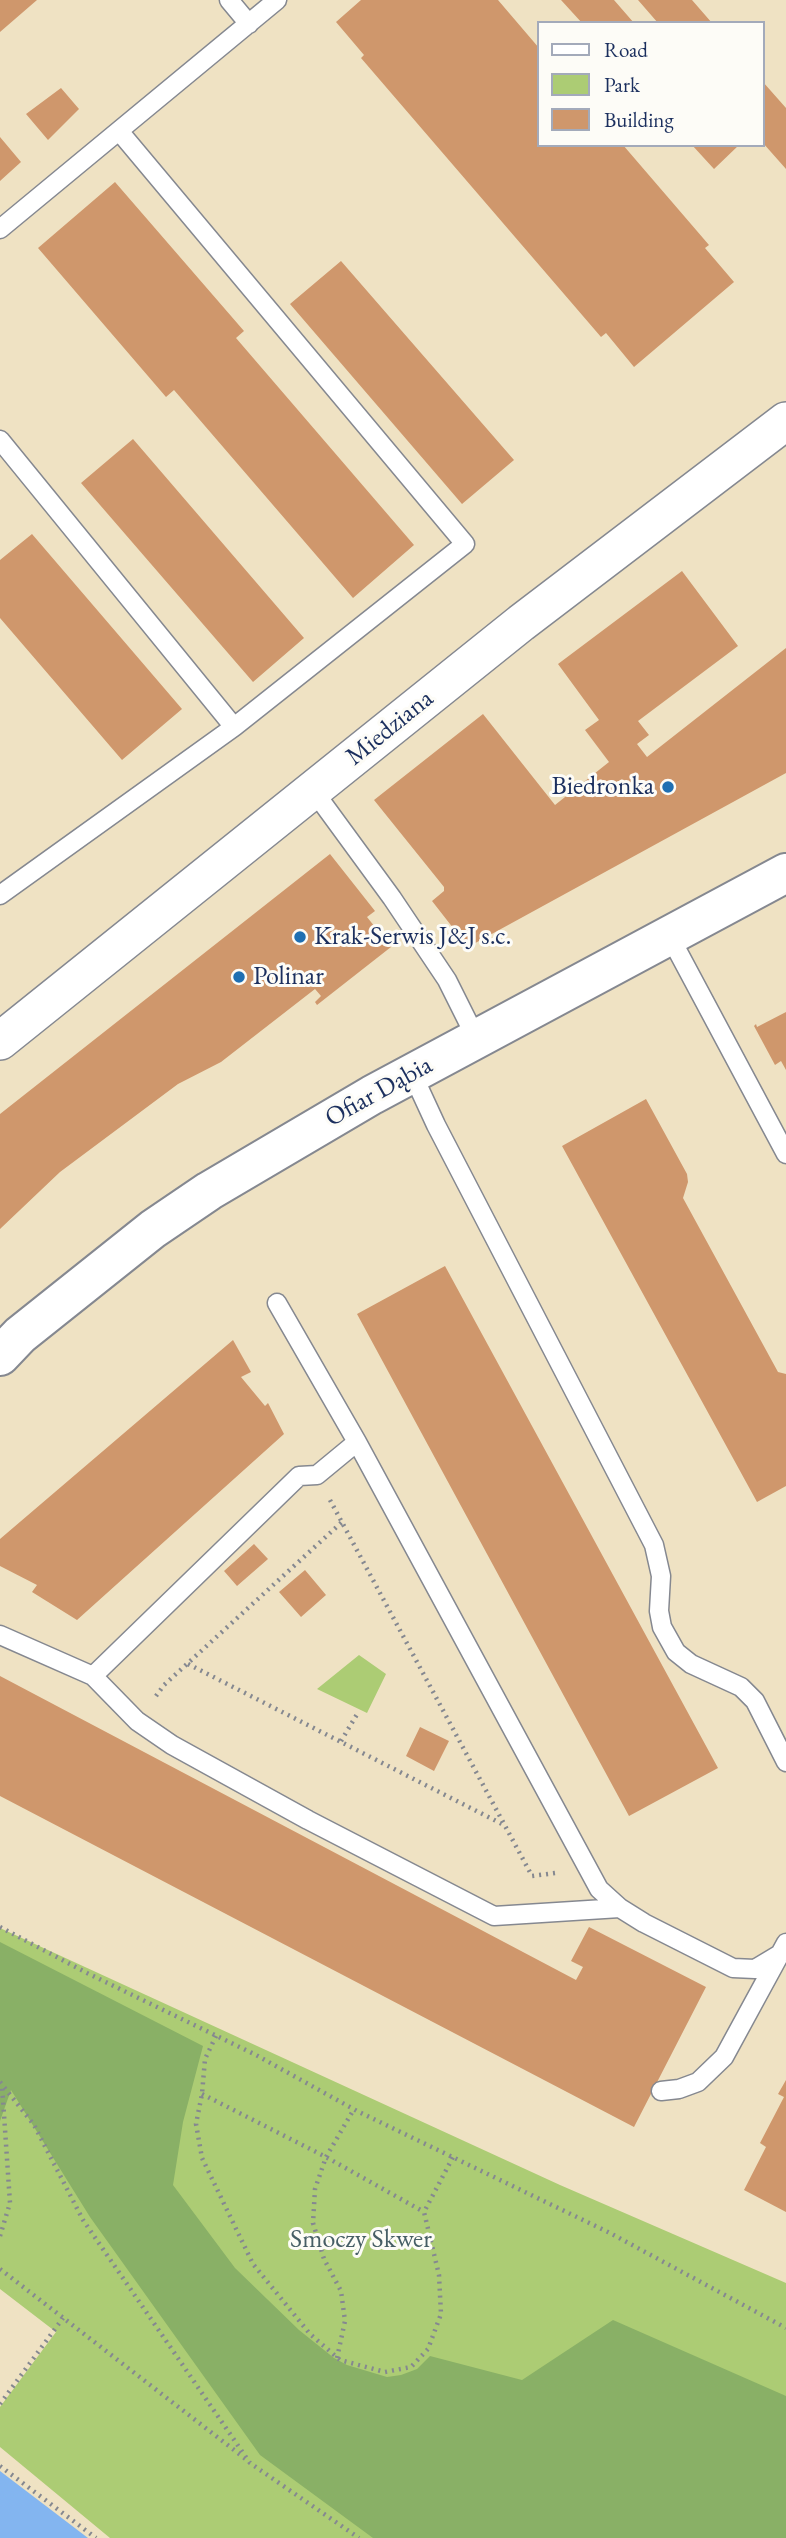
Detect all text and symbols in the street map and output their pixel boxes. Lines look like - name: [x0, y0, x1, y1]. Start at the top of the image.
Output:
- legend: [538, 21, 765, 147]
- text: Road: [604, 36, 648, 63]
- text: Park: [604, 71, 640, 98]
- text: Building: [604, 106, 674, 133]
- street label: Miedziana: [340, 683, 440, 773]
- place label: Biedronka: [551, 771, 654, 803]
- marker: Biedronka: [660, 779, 676, 795]
- place label: Krak-Serwis J&J s.c.: [314, 921, 512, 953]
- marker: Krak-Serwis J&J s.c.: [292, 929, 308, 945]
- place label: Polinar: [253, 961, 324, 993]
- marker: Polinar: [231, 969, 247, 985]
- street label: Ofiar Dąbia: [320, 1050, 438, 1134]
- park label: Smoczy Skwer: [290, 2224, 432, 2256]

